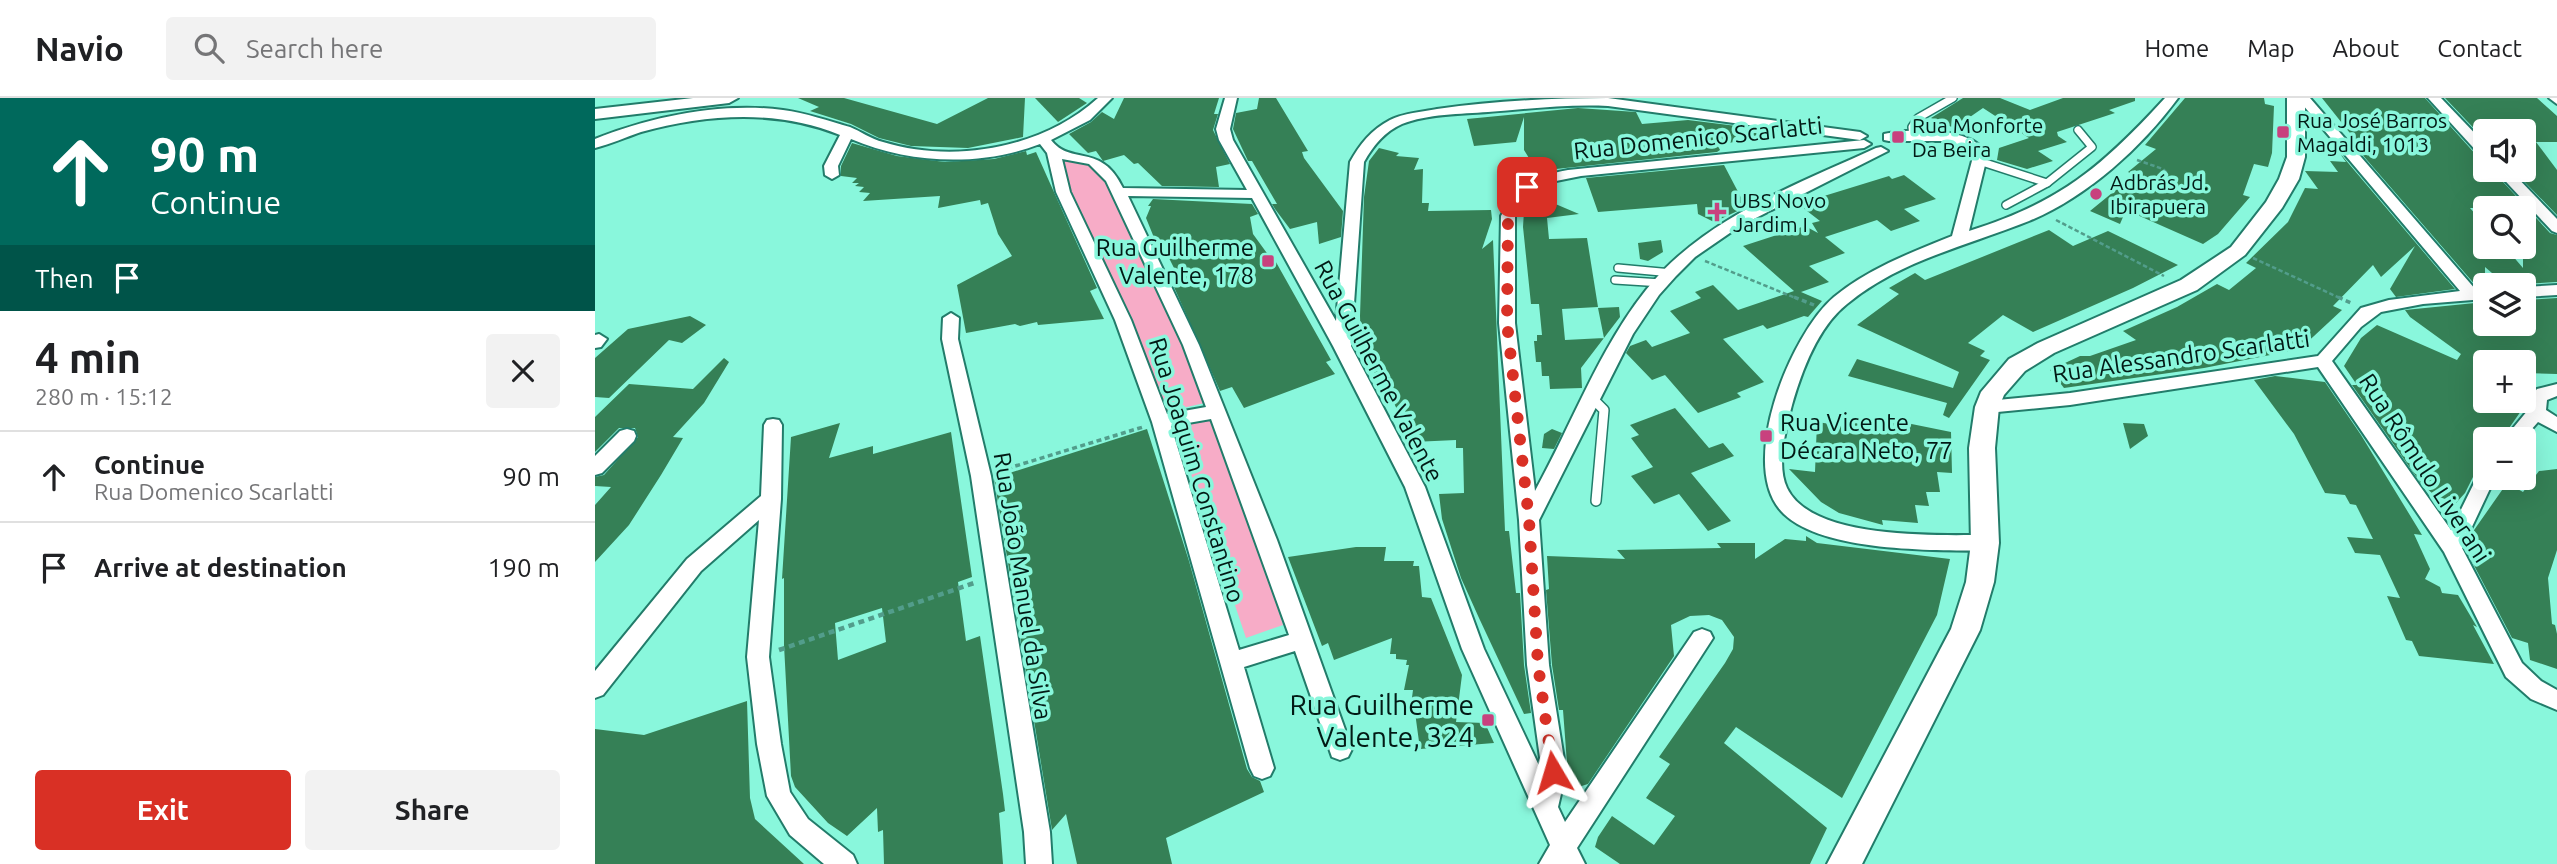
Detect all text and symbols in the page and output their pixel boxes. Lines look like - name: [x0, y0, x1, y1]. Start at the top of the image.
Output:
- search box: [166, 17, 656, 80]
- icon: search: [190, 29, 228, 67]
- text: Navio: [35, 30, 124, 67]
- text: Search here: [246, 34, 383, 63]
- text: Home: [2144, 35, 2209, 62]
- text: Map: [2247, 35, 2294, 62]
- text: About: [2332, 35, 2399, 62]
- text: Contact: [2437, 35, 2522, 62]
- place label: Rua José Barros Magaldi, 1013: [2297, 108, 2447, 156]
- street label: Rua Domenico Scarlatti: [1572, 112, 1824, 164]
- place label: Rua Monforte Da Beira: [1912, 113, 2043, 161]
- map controls: [2473, 119, 2536, 490]
- button: sound: [2473, 119, 2536, 182]
- marker: Rua José Barros Magaldi, 1013: [2275, 124, 2291, 140]
- icon: ahead: [35, 126, 126, 217]
- text: 90 m: [150, 126, 259, 181]
- marker: Rua Monforte Da Beira: [1890, 129, 1906, 145]
- pin: [1497, 157, 1557, 217]
- icon: arrive: [1508, 168, 1546, 206]
- place label: Adbrás Jd. Ibirapuera: [2110, 170, 2209, 218]
- text: Continue: [150, 184, 281, 220]
- marker: Adbrás Jd. Ibirapuera: [2088, 186, 2104, 202]
- place label: UBS Novo Jardim I: [1733, 188, 1826, 236]
- button: search: [2473, 196, 2536, 259]
- marker: UBS Novo Jardim I: [1707, 202, 1727, 222]
- place label: Rua Guilherme Valente, 178: [1096, 234, 1254, 289]
- marker: Rua Guilherme Valente, 178: [1260, 253, 1276, 269]
- street label: Rua Guilherme Valente: [1309, 256, 1449, 486]
- icon: arrive: [108, 259, 146, 297]
- text: Then: [35, 264, 94, 293]
- button: layers: [2473, 273, 2536, 336]
- street label: Rua Alessandro Scarlatti: [2051, 325, 2311, 387]
- text: 4 min: [35, 334, 141, 381]
- button: close: [486, 334, 560, 408]
- street label: Rua Joaquim Constantino: [1144, 334, 1250, 606]
- button: +: [2473, 350, 2536, 413]
- street label: Rua Rômulo Liverani: [2354, 369, 2496, 567]
- text: 280 m · 15:12: [35, 384, 173, 409]
- place label: Rua Vicente Décara Neto, 77: [1780, 409, 1953, 464]
- button: −: [2473, 427, 2536, 490]
- marker: Rua Vicente Décara Neto, 77: [1758, 428, 1774, 444]
- text: Continue: [94, 450, 205, 479]
- street label: Rua João Manuel da Silva: [989, 450, 1057, 722]
- icon: ahead: [35, 458, 73, 496]
- text: 90 m: [502, 462, 560, 491]
- text: Rua Domenico Scarlatti: [94, 479, 334, 504]
- icon: arrive: [35, 549, 73, 587]
- text: Arrive at destination: [94, 553, 347, 582]
- text: 190 m: [488, 553, 560, 582]
- place label: Rua Guilherme Valente, 324: [1289, 689, 1474, 752]
- marker: Rua Guilherme Valente, 324: [1480, 712, 1496, 728]
- position arrow: [1516, 735, 1590, 809]
- button: Exit: [35, 770, 291, 850]
- button: Share: [305, 770, 560, 850]

